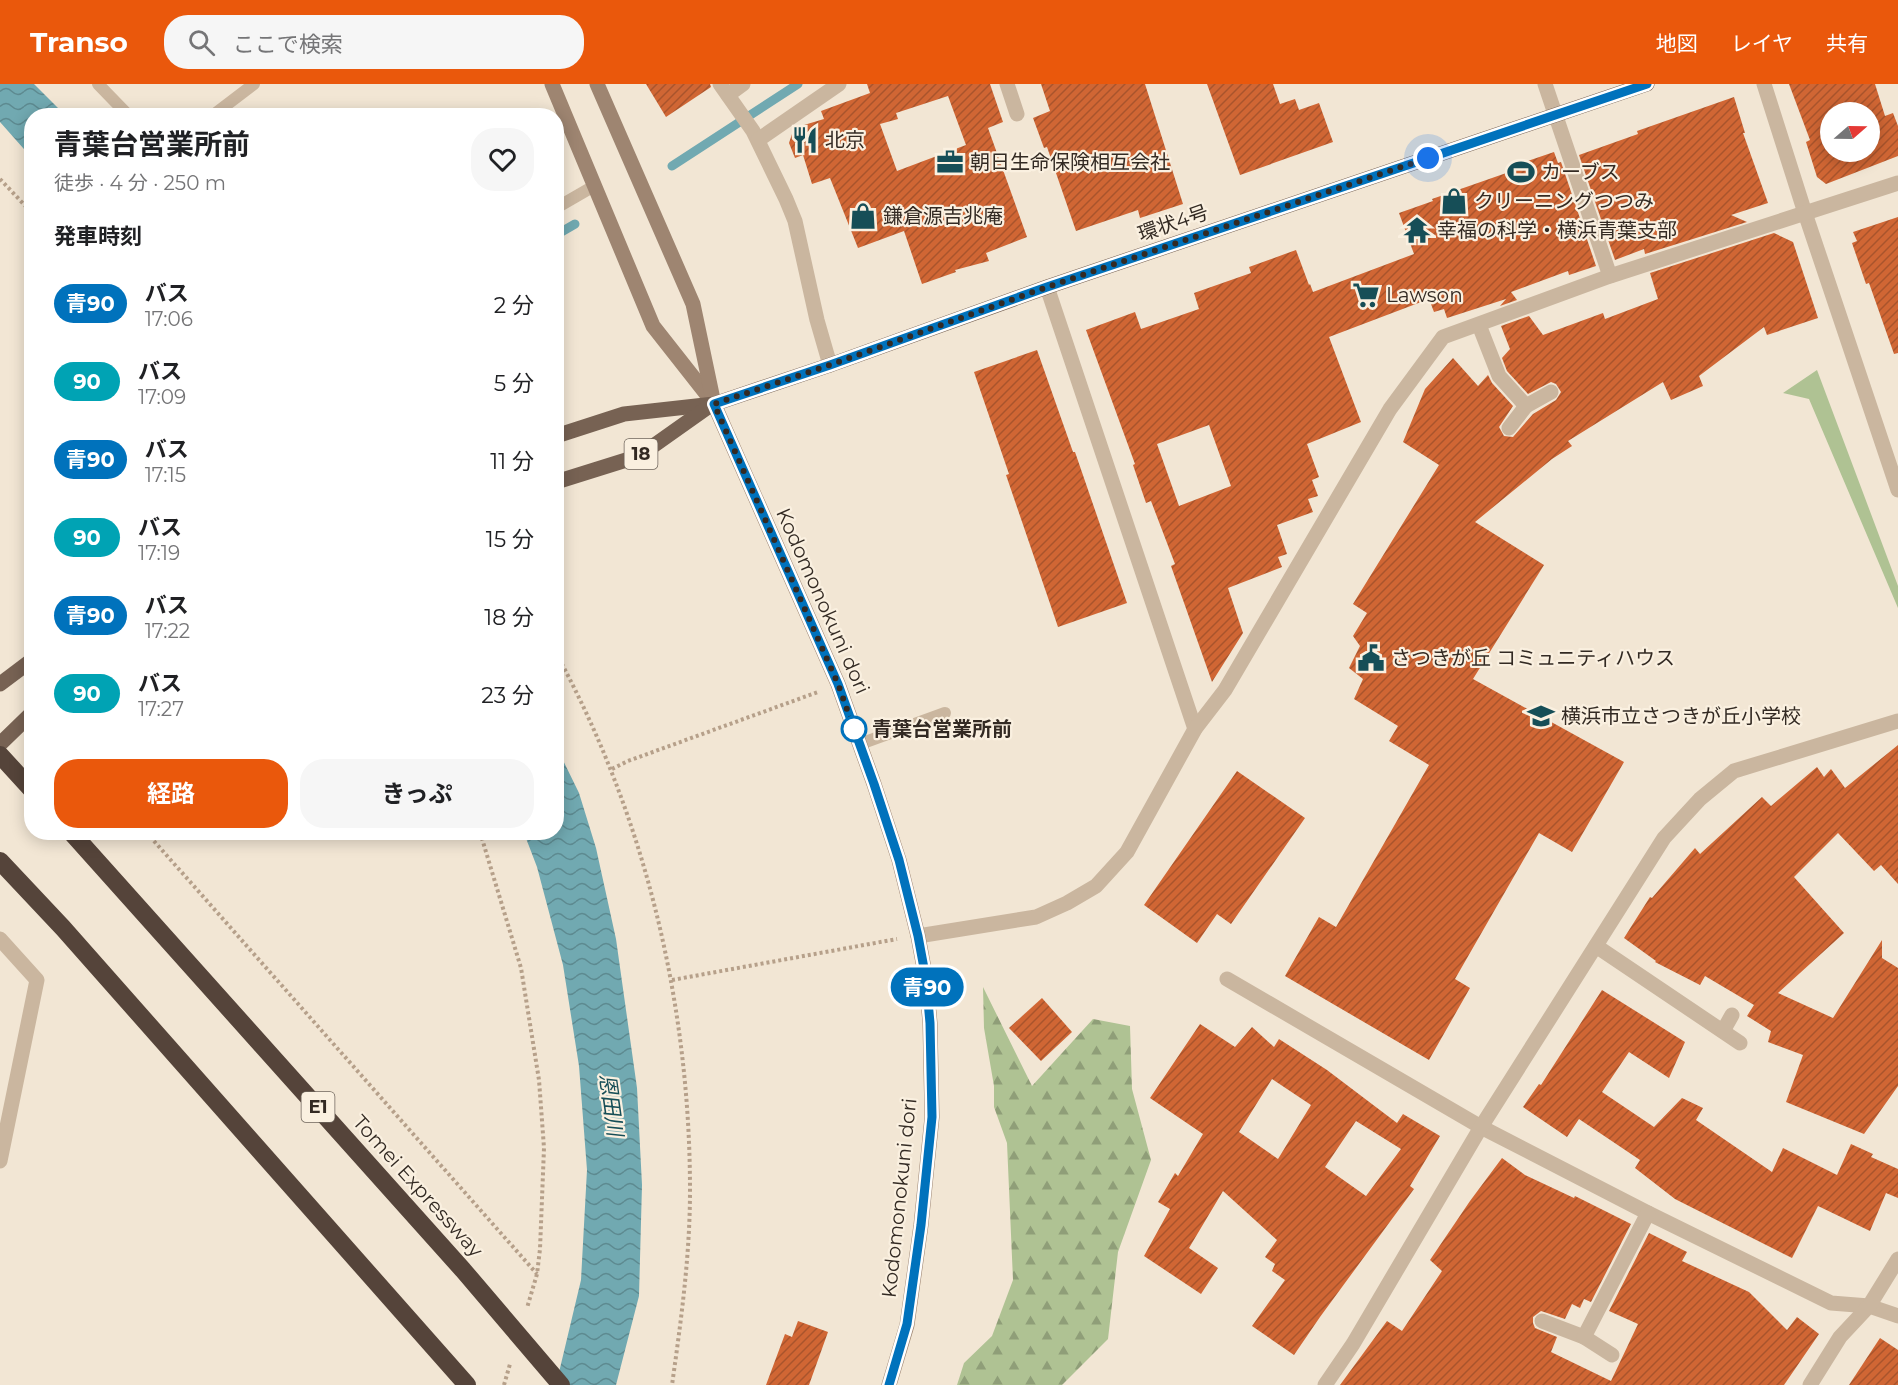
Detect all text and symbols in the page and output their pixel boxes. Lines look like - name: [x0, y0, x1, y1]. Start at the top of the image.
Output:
- search box: [164, 15, 584, 69]
- text: Transo: [30, 25, 128, 59]
- icon: search: [185, 26, 218, 59]
- text: ここで検索: [233, 31, 343, 58]
- text: 地図: [1656, 31, 1698, 56]
- text: レイヤ: [1731, 31, 1793, 56]
- text: 共有: [1826, 31, 1868, 56]
- north arrow: [1820, 102, 1880, 162]
- map controls: [1820, 102, 1880, 162]
- restaurant icon: 北京: [790, 125, 820, 155]
- text: 青葉台営業所前: [54, 127, 250, 161]
- button: heart: [471, 128, 534, 191]
- place label: 北京: [825, 128, 865, 152]
- your location: [1413, 143, 1443, 173]
- office icon: 朝日生命保険相互会社: [935, 147, 965, 177]
- place label: 朝日生命保険相互会社: [970, 150, 1170, 174]
- sports icon: カーブス: [1506, 157, 1536, 187]
- place label: カーブス: [1541, 160, 1620, 184]
- text: 徒歩 · 4 分 · 250 m: [54, 171, 226, 195]
- shop icon: クリーニングつつみ: [1439, 186, 1469, 216]
- place label: クリーニングつつみ: [1474, 189, 1654, 213]
- street label: 環状4号: [1134, 200, 1212, 246]
- shop icon: 鎌倉源吉兆庵: [848, 201, 878, 231]
- place label: 鎌倉源吉兆庵: [883, 204, 1003, 228]
- temple icon: 幸福の科学・横浜青葉支部: [1402, 215, 1432, 245]
- place label: 幸福の科学・横浜青葉支部: [1437, 218, 1677, 242]
- text: 発車時刻: [54, 223, 142, 250]
- text: バス: [145, 280, 189, 307]
- supermarket icon: Lawson: [1351, 280, 1381, 310]
- place label: Lawson: [1386, 283, 1463, 307]
- text: 青90: [66, 291, 115, 316]
- text: 2 分: [494, 292, 534, 319]
- text: 17:06: [145, 307, 193, 331]
- text: バス: [138, 358, 182, 385]
- text: 90: [73, 369, 101, 394]
- text: 5 分: [494, 370, 534, 397]
- text: 17:09: [138, 385, 186, 409]
- text: バス: [145, 436, 189, 463]
- road number: 18: [624, 439, 658, 469]
- text: 青90: [66, 447, 115, 472]
- text: 11 分: [490, 448, 534, 475]
- text: 17:15: [145, 463, 186, 487]
- street label: Kodomonokuni dori: [771, 504, 875, 698]
- text: バス: [138, 514, 182, 541]
- text: 90: [73, 525, 101, 550]
- text: 15 分: [486, 526, 534, 553]
- text: 17:19: [138, 541, 180, 565]
- text: バス: [145, 592, 189, 619]
- text: 青90: [66, 603, 115, 628]
- text: 18 分: [484, 604, 534, 631]
- text: 17:22: [145, 619, 190, 643]
- public building icon: さつきが丘 コミュニティハウス: [1356, 643, 1386, 673]
- place label: さつきが丘 コミュニティハウス: [1391, 646, 1675, 670]
- text: バス: [138, 670, 182, 697]
- text: 90: [73, 681, 101, 706]
- text: 23 分: [481, 682, 534, 709]
- text: 17:27: [138, 697, 184, 721]
- school or university icon: 横浜市立さつきが丘小学校: [1526, 701, 1556, 731]
- place label: 横浜市立さつきが丘小学校: [1561, 704, 1801, 728]
- marker: 青葉台営業所前: [841, 716, 867, 742]
- place label: 青葉台営業所前: [872, 717, 1012, 741]
- button: 経路: [54, 759, 288, 828]
- button: きっぷ: [300, 759, 534, 828]
- line badge: 青90: [892, 968, 962, 1006]
- text: 青90: [903, 975, 951, 1000]
- water label: 恩田川: [595, 1072, 629, 1140]
- road number: E1: [302, 1092, 334, 1122]
- street label: Kodomonokuni dori: [877, 1097, 921, 1299]
- street label: Tomei Expressway: [348, 1110, 488, 1262]

